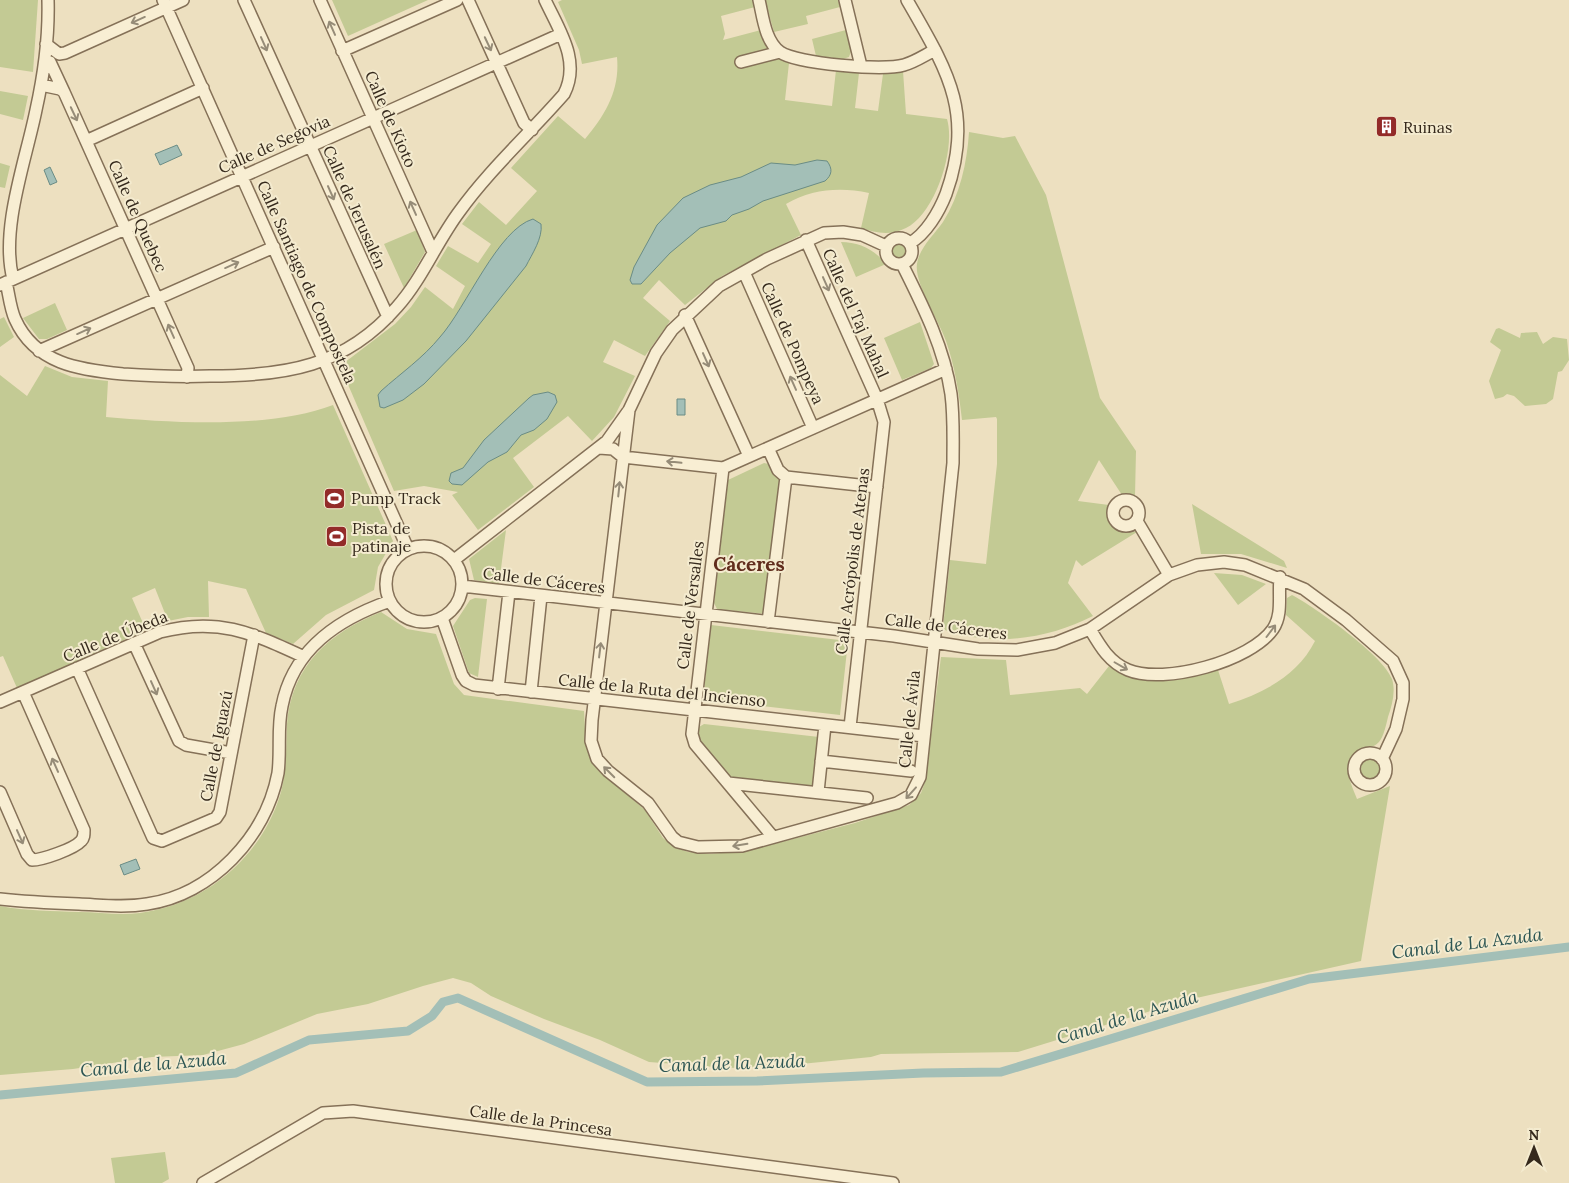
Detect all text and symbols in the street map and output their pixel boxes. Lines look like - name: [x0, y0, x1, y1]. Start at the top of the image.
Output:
- one-way arrow: [131, 15, 146, 25]
- one-way arrow: [326, 21, 336, 36]
- one-way arrow: [483, 36, 493, 51]
- one-way arrow: [260, 37, 270, 52]
- street label: Calle de Kioto: [361, 68, 421, 170]
- one-way arrow: [70, 106, 80, 121]
- street label: Calle de Segovia: [215, 110, 333, 178]
- building icon: Ruinas: [1375, 115, 1399, 139]
- place label: Ruinas: [1403, 117, 1452, 137]
- street label: Calle de Jerusalén: [319, 142, 391, 272]
- street label: Calle de Quebec: [104, 157, 172, 275]
- street label: Calle Santiago de Compostela: [253, 177, 361, 387]
- one-way arrow: [326, 185, 336, 200]
- one-way arrow: [408, 201, 418, 216]
- street label: Calle del Taj Mahal: [819, 245, 893, 381]
- one-way arrow: [224, 259, 239, 269]
- one-way arrow: [821, 276, 831, 291]
- street label: Calle de Pompeya: [757, 279, 829, 407]
- one-way arrow: [166, 324, 176, 339]
- one-way arrow: [76, 325, 91, 335]
- one-way arrow: [701, 352, 711, 367]
- one-way arrow: [788, 376, 798, 391]
- one-way arrow: [667, 457, 683, 467]
- street label: Calle Acrópolis de Atenas: [831, 467, 873, 655]
- one-way arrow: [614, 481, 624, 497]
- sports icon: Pump Track: [323, 486, 347, 510]
- place label: Pump Track: [351, 488, 441, 508]
- place label: Pista de patinaje: [352, 518, 412, 556]
- sports icon: Pista de patinaje: [324, 525, 348, 549]
- street label: Calle de Versalles: [672, 540, 708, 670]
- district label: Cáceres: [713, 552, 785, 576]
- street label: Calle de Cáceres: [482, 563, 606, 597]
- street label: Calle de Úbeda: [60, 606, 170, 666]
- street label: Calle de Cáceres: [884, 609, 1008, 643]
- one-way arrow: [1265, 625, 1276, 638]
- one-way arrow: [595, 642, 605, 658]
- one-way arrow: [1113, 661, 1127, 671]
- street label: Calle de la Ruta del Incienso: [557, 669, 767, 711]
- street label: Calle de Ávila: [894, 669, 924, 769]
- one-way arrow: [149, 680, 159, 695]
- street label: Calle de Iguazú: [195, 688, 237, 803]
- one-way arrow: [50, 758, 60, 773]
- one-way arrow: [603, 766, 616, 778]
- one-way arrow: [905, 787, 917, 799]
- one-way arrow: [15, 829, 25, 844]
- one-way arrow: [733, 841, 749, 851]
- water label: Canal de La Azuda: [1390, 922, 1544, 964]
- water label: Canal de la Azuda: [1054, 985, 1200, 1049]
- water label: Canal de la Azuda: [79, 1046, 227, 1082]
- water label: Canal de la Azuda: [658, 1049, 806, 1077]
- street label: Calle de la Princesa: [468, 1100, 614, 1140]
- north arrow: [1509, 1123, 1559, 1173]
- text: N: [1529, 1126, 1540, 1144]

